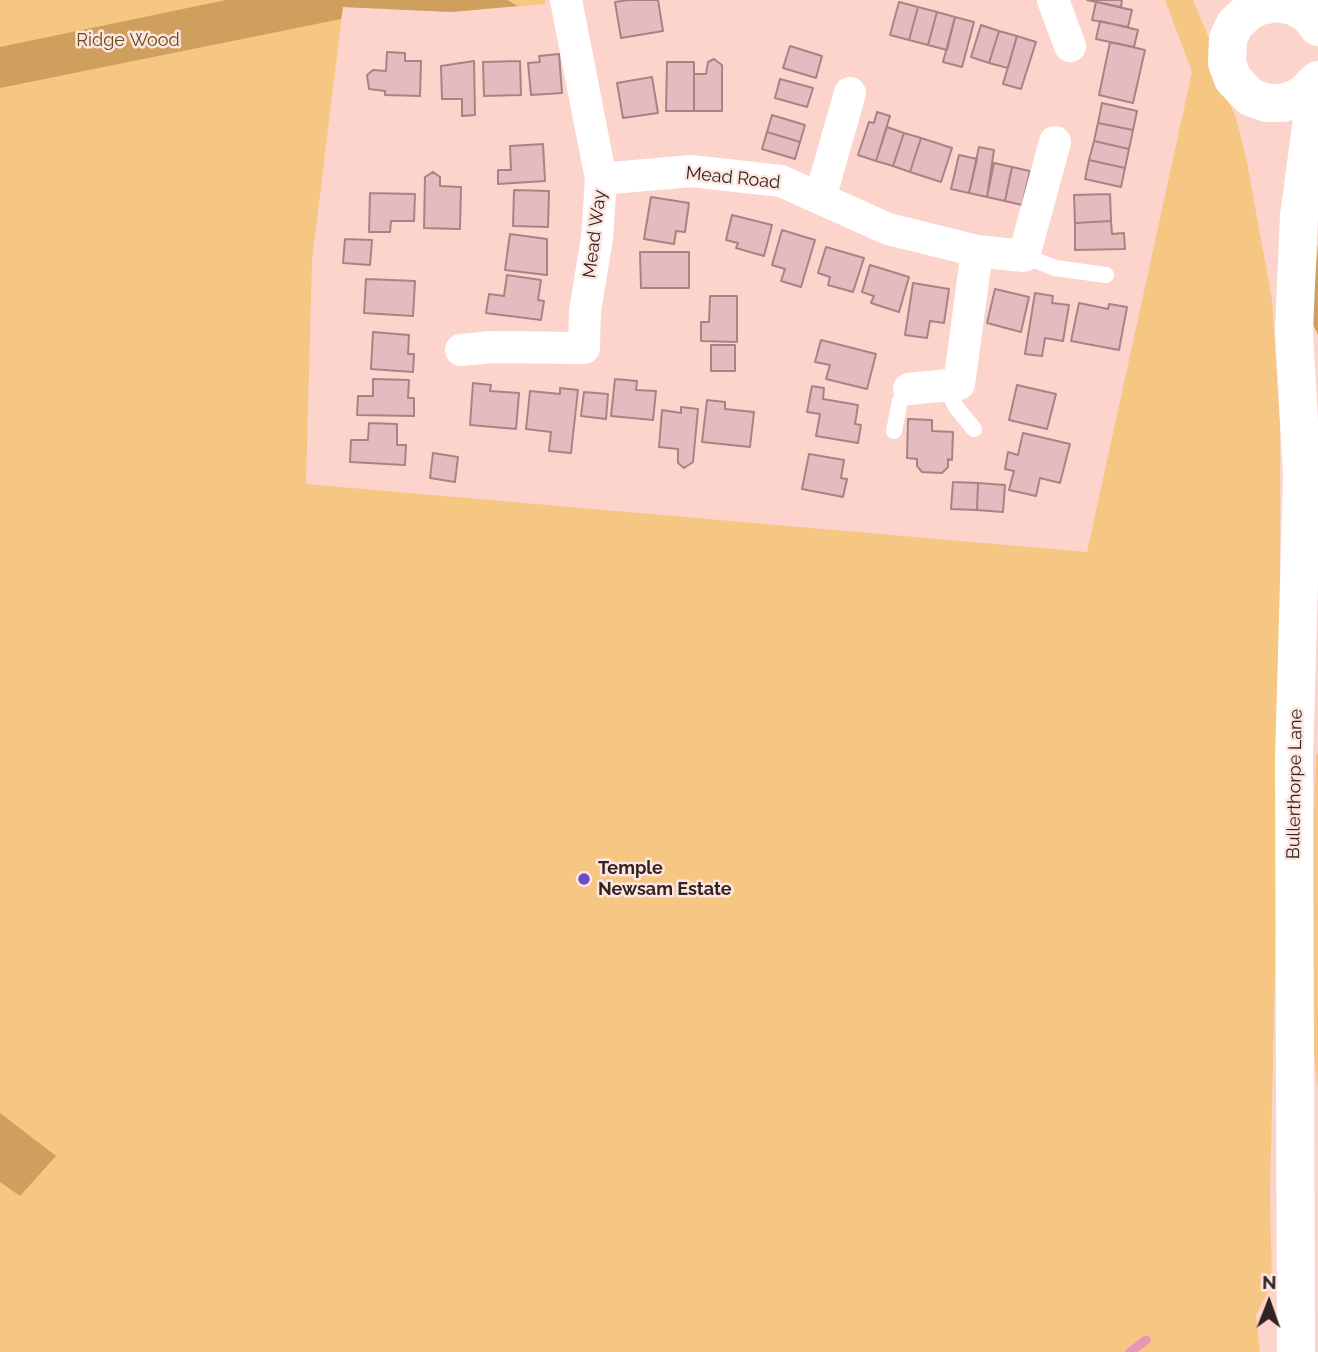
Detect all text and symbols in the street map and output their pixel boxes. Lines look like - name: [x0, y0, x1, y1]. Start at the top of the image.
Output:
- park label: Ridge Wood: [76, 30, 180, 52]
- street label: Mead Road: [685, 162, 781, 194]
- street label: Mead Way: [579, 189, 611, 279]
- street label: Bullerthorpe Lane: [1283, 709, 1307, 859]
- place label: Temple Newsam Estate: [598, 858, 732, 900]
- marker: Temple Newsam Estate: [576, 871, 592, 887]
- north arrow: [1234, 1268, 1304, 1338]
- text: N: [1262, 1271, 1277, 1293]

